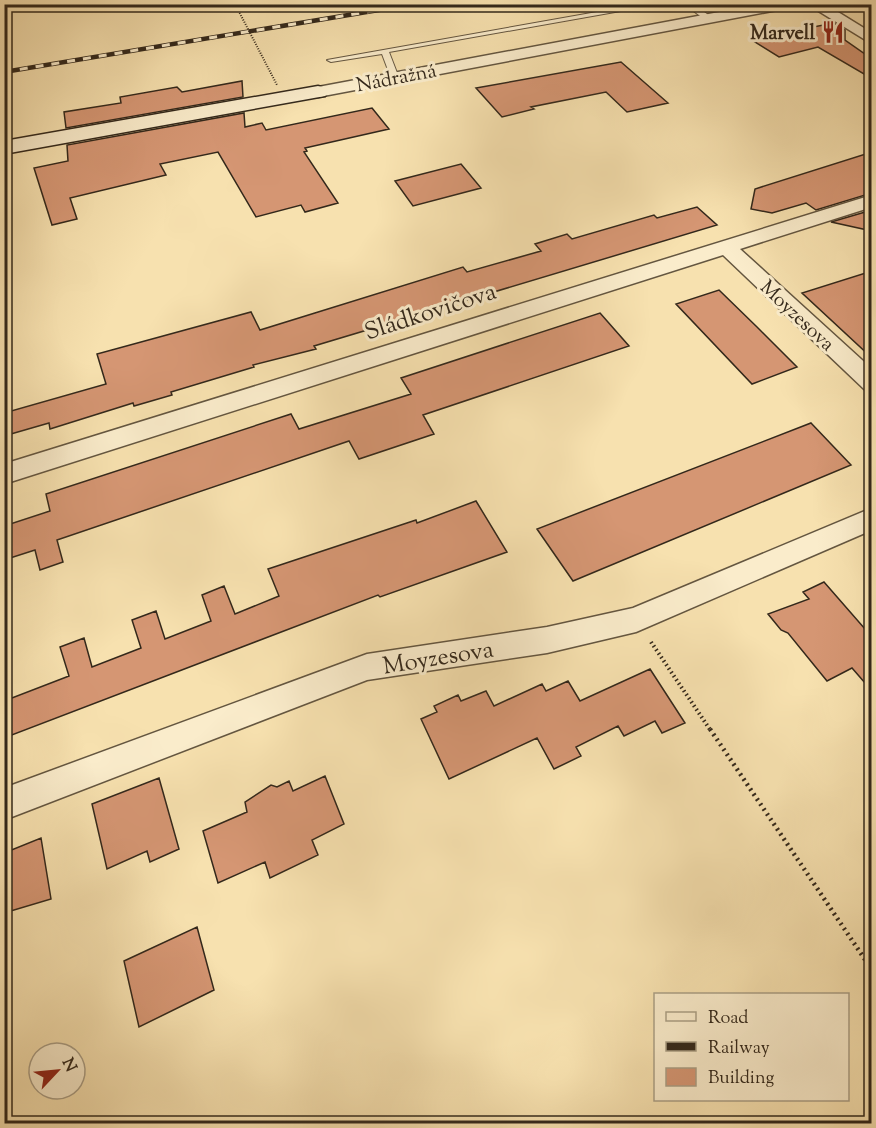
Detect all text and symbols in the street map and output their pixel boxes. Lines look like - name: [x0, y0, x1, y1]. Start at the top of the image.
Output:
- restaurant icon: Marvell: [820, 19, 846, 45]
- place label: Marvell: [750, 20, 815, 49]
- street label: Nádražná: [354, 57, 439, 101]
- street label: Moyzesova: [752, 274, 840, 359]
- street label: Sládkovičova: [360, 276, 501, 350]
- street label: Moyzesova: [380, 633, 496, 685]
- legend: [654, 993, 849, 1101]
- text: Road: [708, 1006, 748, 1032]
- text: Railway: [708, 1036, 770, 1062]
- north arrow: [27, 1041, 87, 1101]
- text: N: [55, 1055, 81, 1077]
- text: Building: [708, 1066, 774, 1092]

